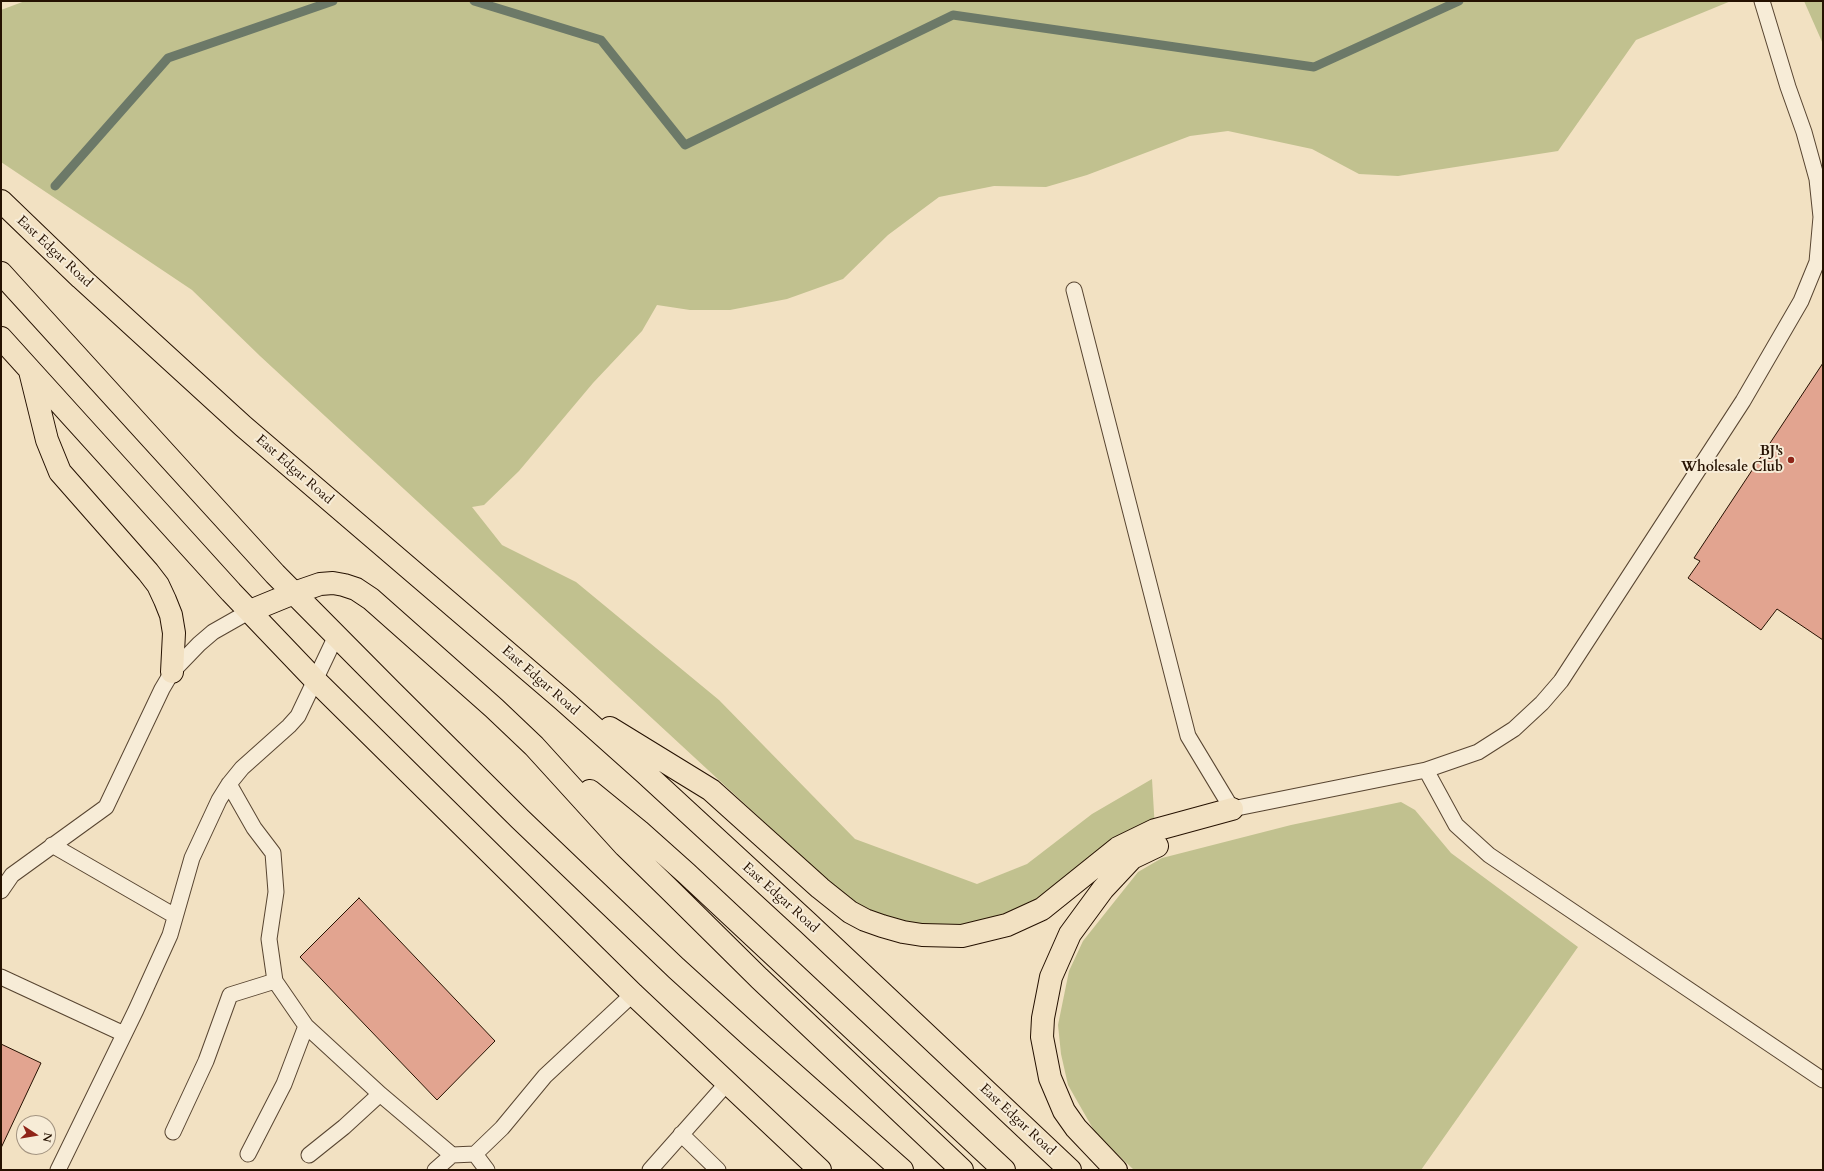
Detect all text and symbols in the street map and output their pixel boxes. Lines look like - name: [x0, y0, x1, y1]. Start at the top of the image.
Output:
- street label: East Edgar Road: [13, 213, 95, 291]
- street label: East Edgar Road: [252, 432, 336, 508]
- place label: BJ's Wholesale Club: [1681, 444, 1783, 476]
- marker: BJ's Wholesale Club: [1786, 455, 1796, 465]
- street label: East Edgar Road: [498, 643, 582, 719]
- street label: East Edgar Road: [738, 859, 822, 937]
- street label: East Edgar Road: [976, 1081, 1058, 1159]
- north arrow: [16, 1115, 56, 1155]
- text: N: [39, 1131, 56, 1144]

